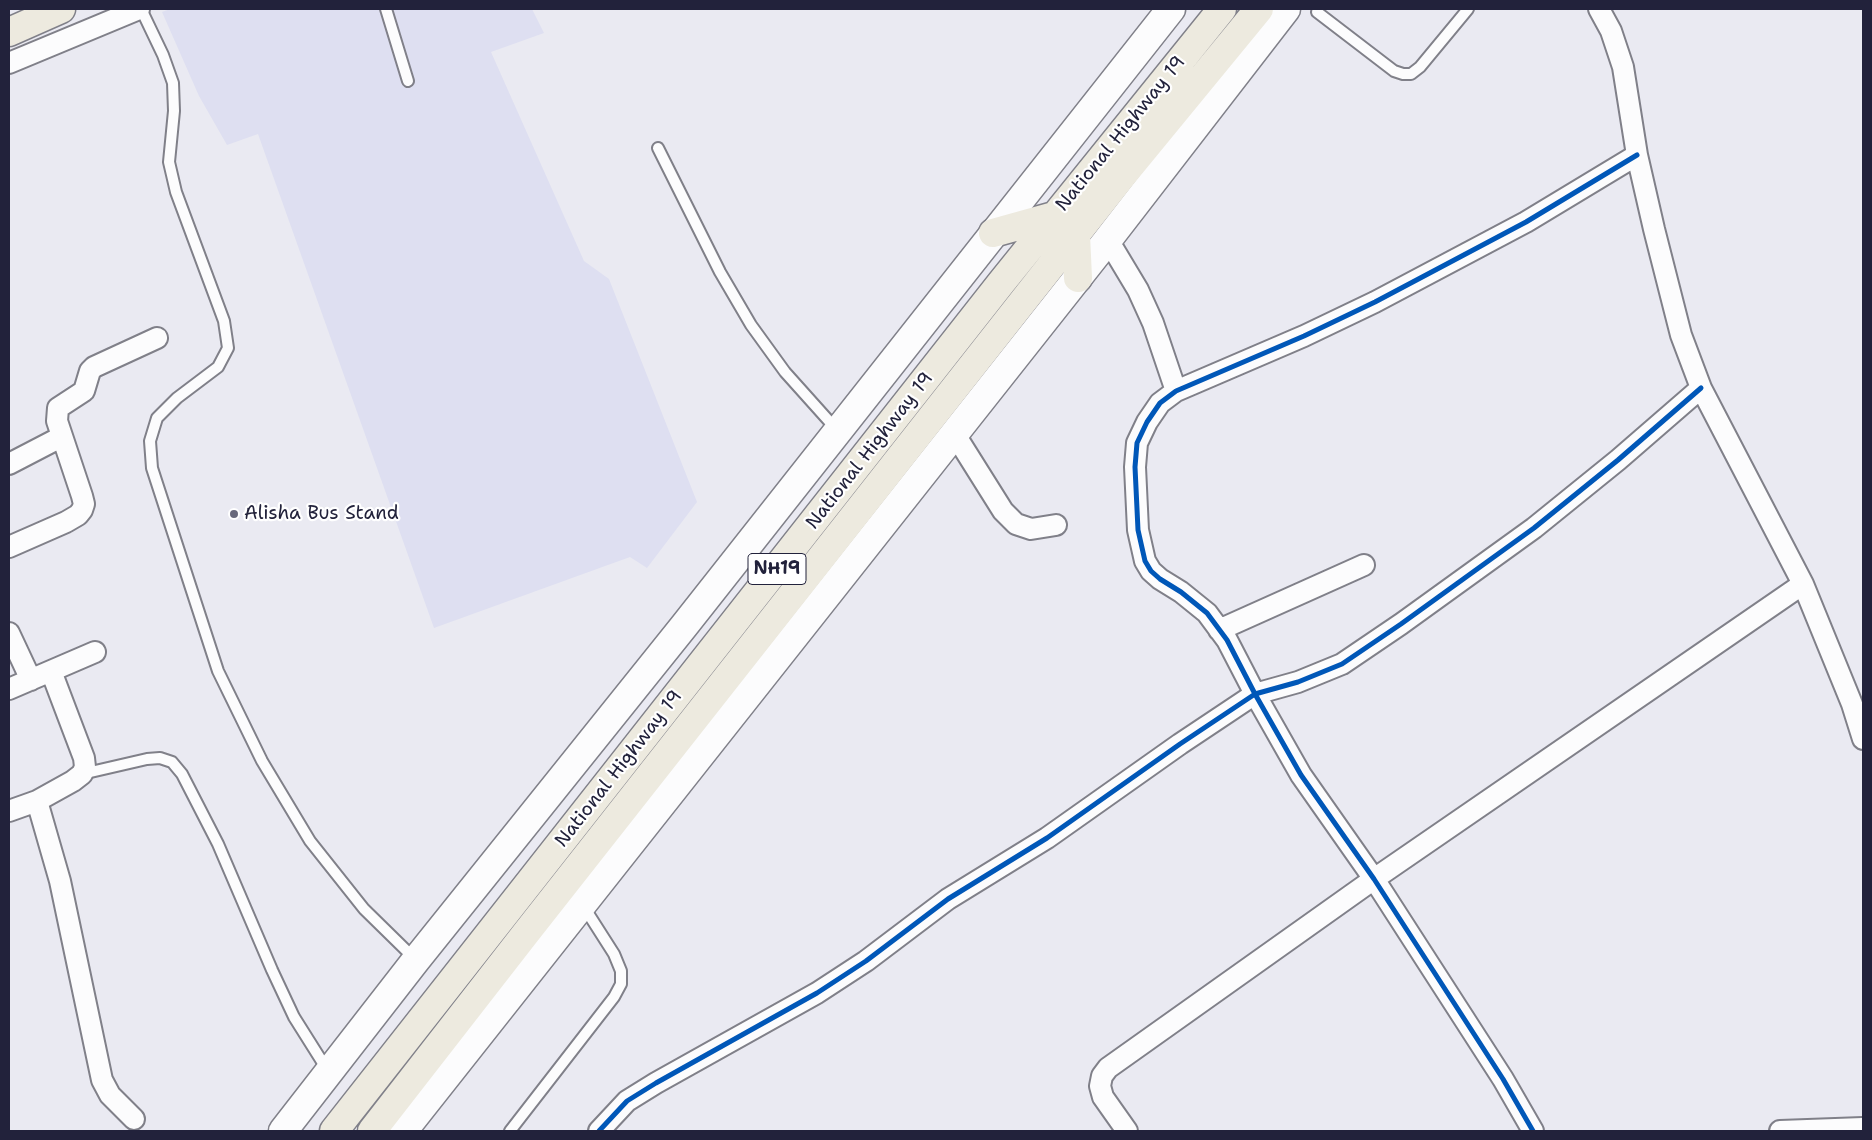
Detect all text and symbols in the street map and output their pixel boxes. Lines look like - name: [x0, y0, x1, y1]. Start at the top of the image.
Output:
- street label: National Highway 19: [1051, 52, 1191, 216]
- street label: National Highway 19: [802, 368, 938, 534]
- place label: Alisha Bus Stand: [244, 503, 399, 525]
- marker: Alisha Bus Stand: [228, 508, 240, 520]
- road number: NH19: [748, 554, 806, 584]
- street label: National Highway 19: [551, 686, 687, 852]

